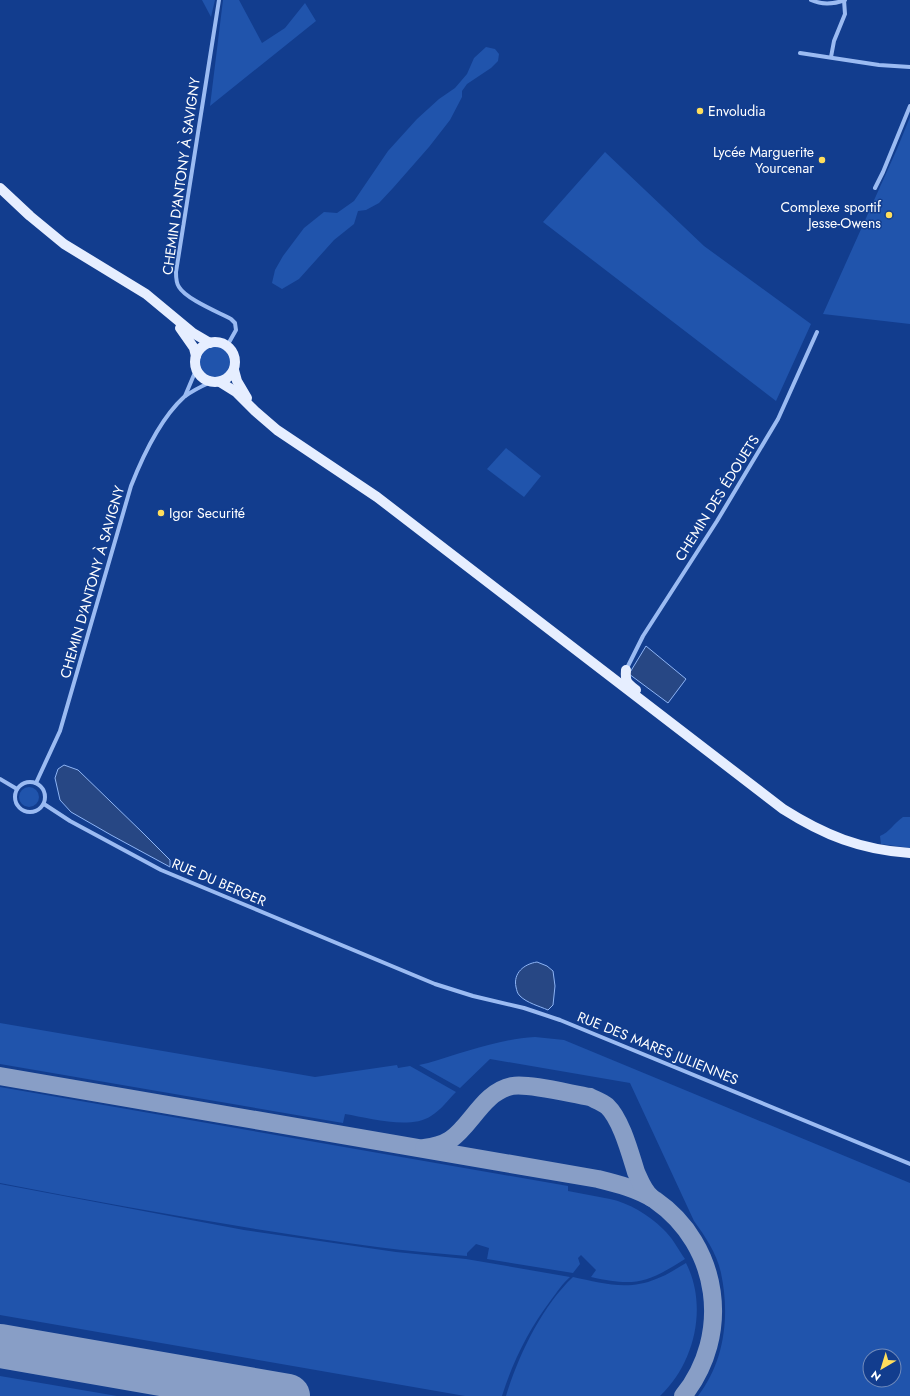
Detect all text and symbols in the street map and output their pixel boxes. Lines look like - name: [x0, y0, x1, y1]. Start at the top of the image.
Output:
- street label: CHEMIN D'ANTONY À SAVIGNY: [157, 76, 205, 276]
- place label: Envoludia: [708, 101, 766, 121]
- marker: Envoludia: [695, 106, 705, 116]
- place label: Lycée Marguerite Yourcenar: [713, 142, 814, 178]
- marker: Lycée Marguerite Yourcenar: [817, 155, 827, 165]
- place label: Complexe sportif Jesse-Owens: [780, 197, 882, 233]
- marker: Complexe sportif Jesse-Owens: [884, 210, 894, 220]
- street label: CHEMIN DES ÉDOUETS: [670, 431, 764, 565]
- street label: CHEMIN D'ANTONY À SAVIGNY: [55, 483, 129, 681]
- place label: Igor Securité: [169, 503, 245, 523]
- marker: Igor Securité: [156, 508, 166, 518]
- street label: RUE DU BERGER: [169, 853, 269, 911]
- street label: RUE DES MARES JULIENNES: [574, 1006, 742, 1090]
- north arrow: [862, 1348, 902, 1388]
- text: N: [867, 1367, 884, 1385]

